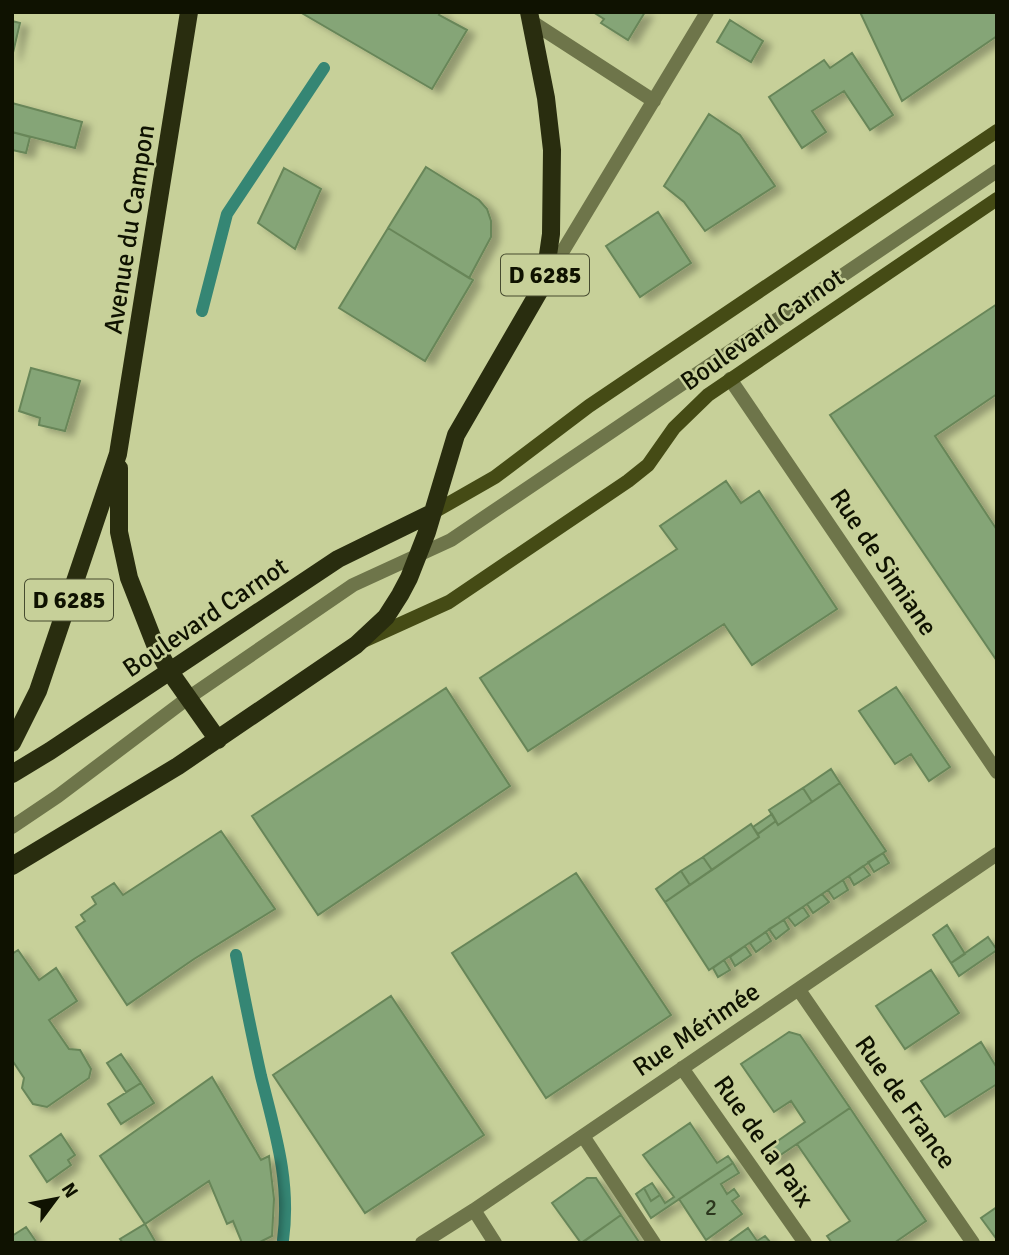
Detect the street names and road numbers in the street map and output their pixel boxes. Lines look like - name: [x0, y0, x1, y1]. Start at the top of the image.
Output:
- street label: Avenue du Campon: [98, 122, 162, 336]
- road number: D 6285: [501, 254, 589, 296]
- street label: Boulevard Carnot: [675, 262, 850, 398]
- street label: Rue de Simiane: [822, 483, 944, 642]
- street label: Boulevard Carnot: [117, 551, 294, 685]
- road number: D 6285: [25, 580, 113, 620]
- street label: Rue Mérimée: [627, 976, 766, 1084]
- street label: Rue de France: [848, 1030, 963, 1175]
- street label: Rue de la Paix: [706, 1070, 820, 1214]

